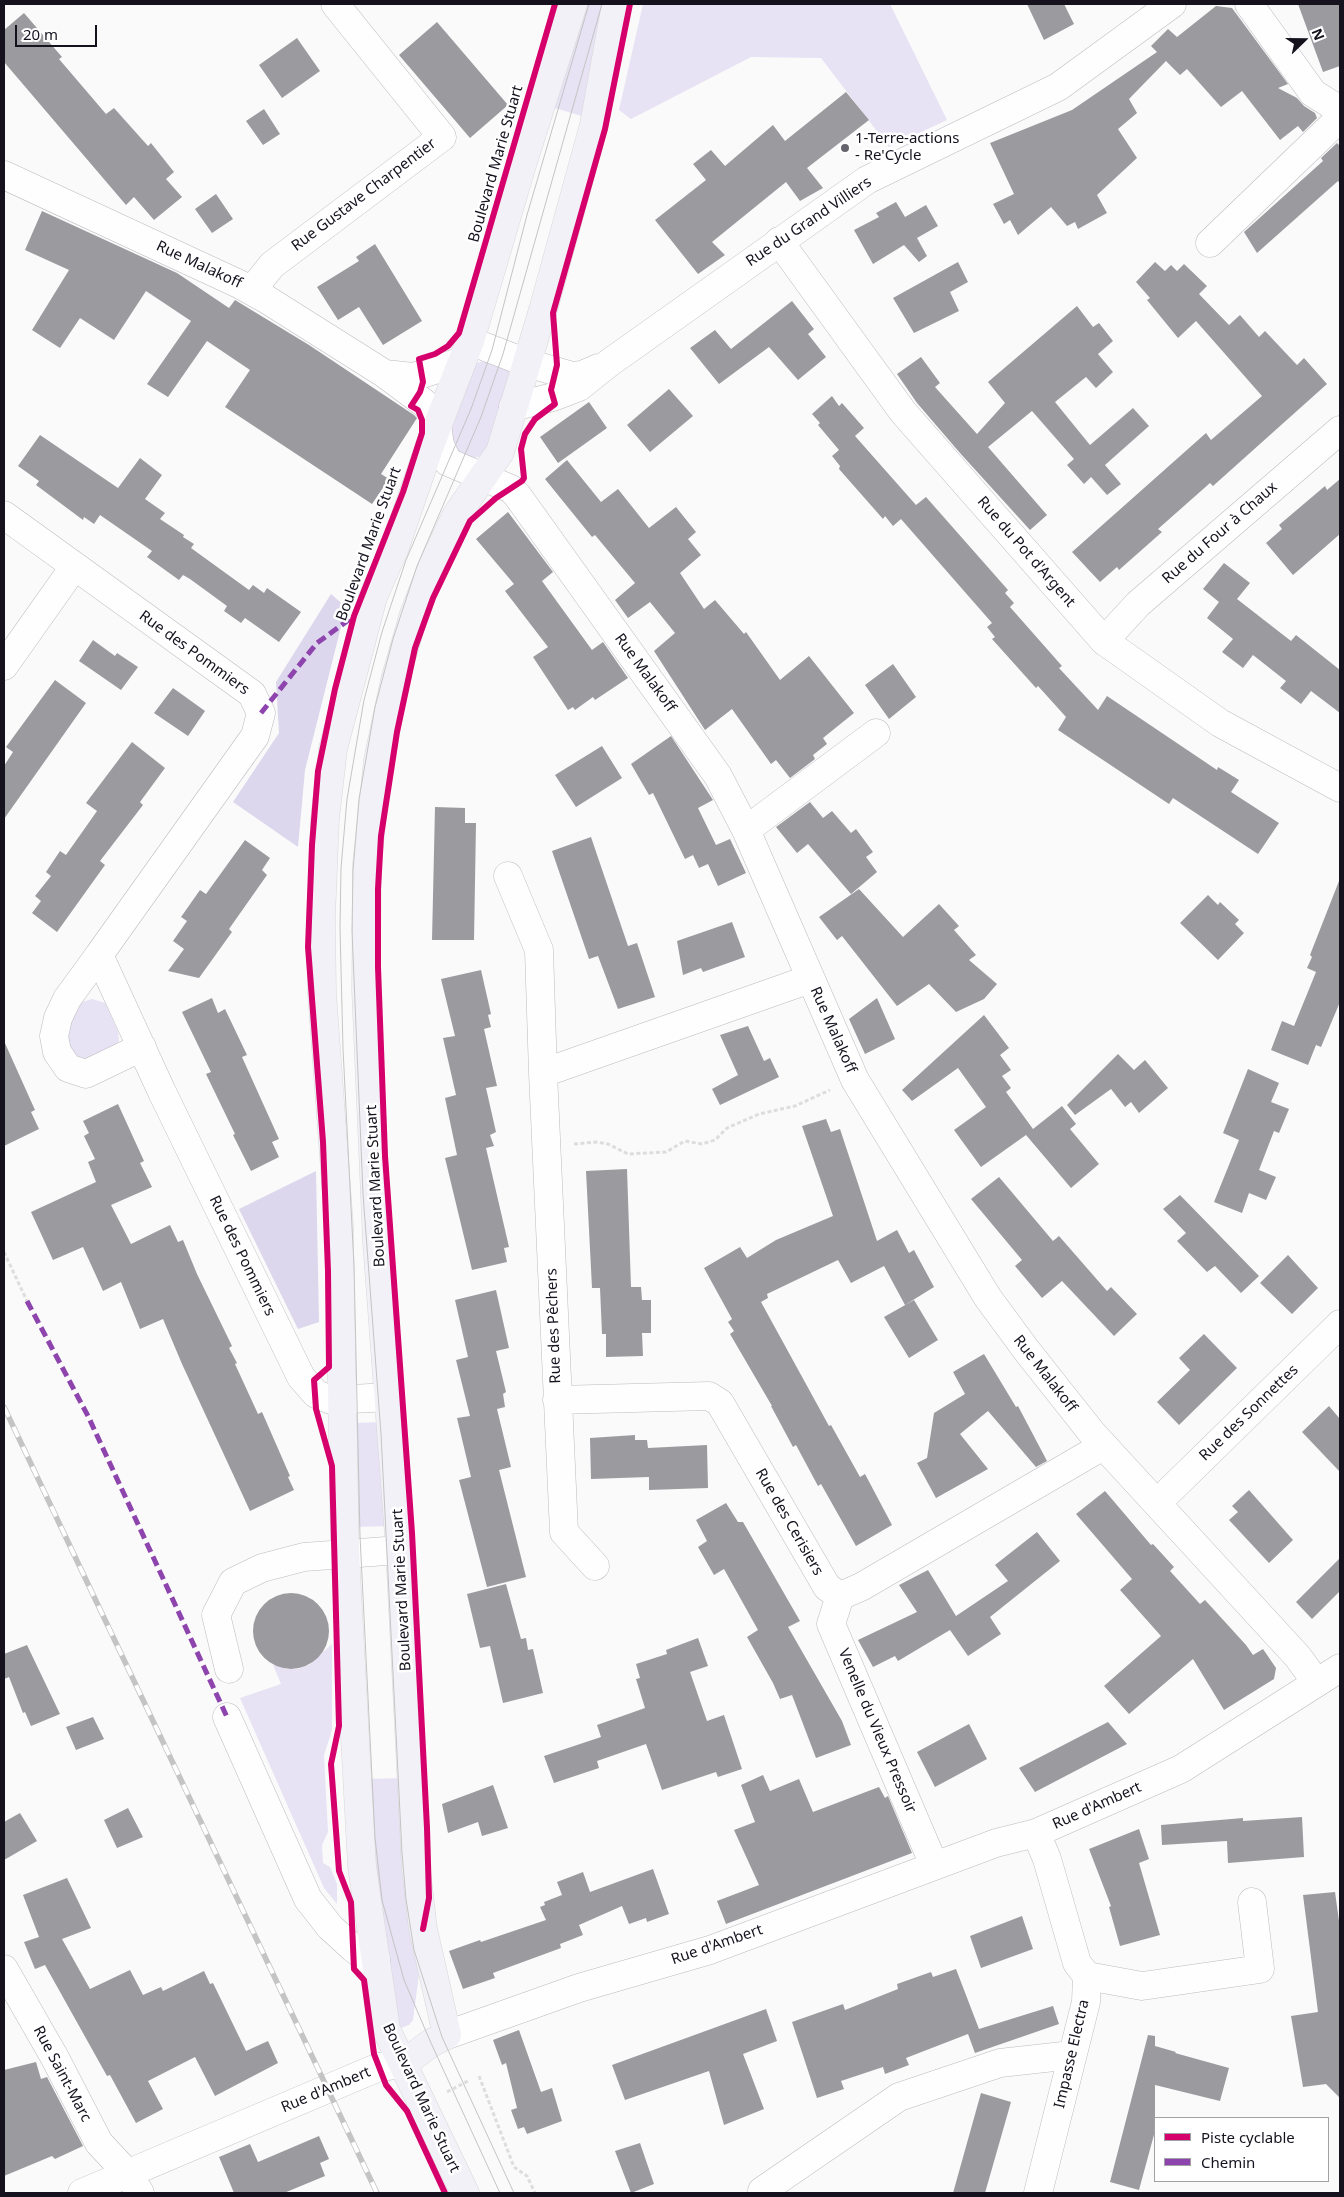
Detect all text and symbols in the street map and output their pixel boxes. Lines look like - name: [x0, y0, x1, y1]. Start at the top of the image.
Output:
- scale bar: [18, 15, 100, 47]
- north arrow: [1279, 15, 1329, 65]
- text: 20 m: [23, 24, 58, 44]
- text: N: [1307, 25, 1329, 43]
- street label: Boulevard Marie Stuart: [465, 83, 527, 245]
- place label: 1-Terre-actions - Re'Cycle: [855, 130, 959, 165]
- street label: Rue Gustave Charpentier: [288, 135, 440, 255]
- marker: 1-Terre-actions - Re'Cycle: [839, 142, 851, 154]
- street label: Rue du Grand Villiers: [743, 173, 875, 271]
- street label: Rue Malakoff: [153, 237, 245, 293]
- street label: Boulevard Marie Stuart: [333, 465, 405, 623]
- street label: Rue du Four à Chaux: [1159, 478, 1281, 588]
- street label: Rue du Pot d'Argent: [973, 493, 1079, 611]
- street label: Rue des Pommiers: [135, 607, 253, 699]
- street label: Rue Malakoff: [610, 630, 680, 716]
- street label: Rue Malakoff: [806, 984, 860, 1076]
- street label: Boulevard Marie Stuart: [363, 1104, 389, 1268]
- street label: Rue des Pommiers: [205, 1193, 279, 1319]
- street label: Rue des Pêchers: [543, 1268, 565, 1384]
- street label: Rue Malakoff: [1009, 1332, 1081, 1416]
- street label: Rue des Sonnettes: [1196, 1361, 1302, 1465]
- street label: Rue des Cerisiers: [751, 1465, 827, 1579]
- street label: Boulevard Marie Stuart: [389, 1508, 415, 1672]
- street label: Venelle du Vieux Pressoir: [834, 1646, 920, 1816]
- street label: Rue d'Ambert: [1050, 1778, 1144, 1834]
- street label: Rue d'Ambert: [669, 1921, 765, 1969]
- street label: Impasse Electra: [1051, 1998, 1093, 2110]
- street label: Boulevard Marie Stuart: [378, 2021, 464, 2175]
- street label: Rue Saint-Marc: [29, 2023, 95, 2125]
- street label: Rue d'Ambert: [279, 2063, 373, 2117]
- legend: [1154, 2117, 1329, 2182]
- text: Piste cyclable: [1201, 2127, 1295, 2147]
- text: Chemin: [1201, 2152, 1255, 2172]

